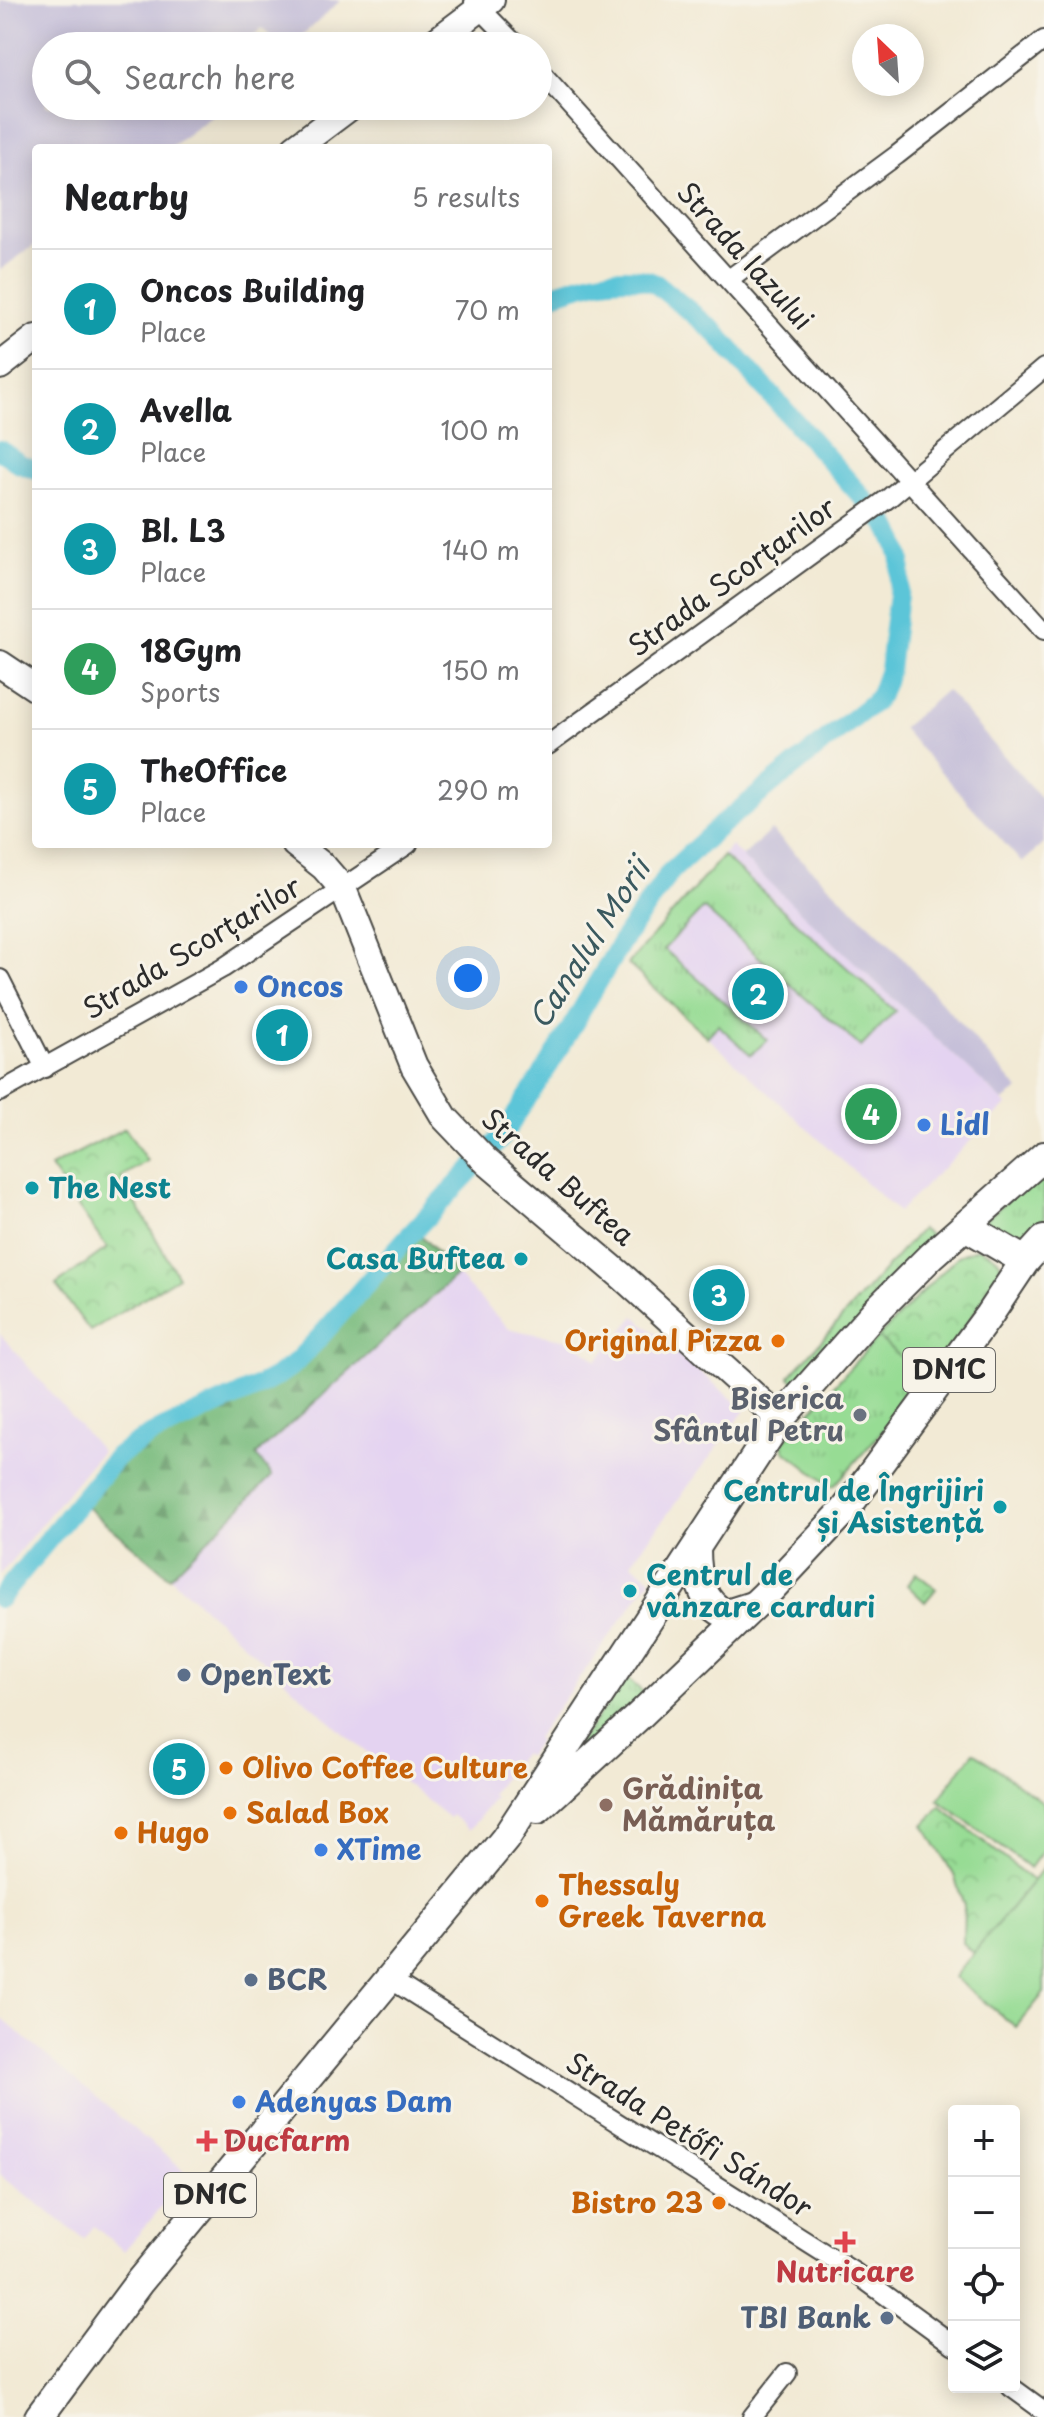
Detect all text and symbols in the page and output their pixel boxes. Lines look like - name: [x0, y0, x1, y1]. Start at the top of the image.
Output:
- north arrow: [852, 24, 924, 96]
- search box: [32, 32, 552, 120]
- icon: search: [60, 54, 104, 98]
- text: Search here: [124, 54, 296, 99]
- text: Nearby: [64, 170, 189, 222]
- street label: Strada Iazului: [668, 171, 825, 339]
- text: 5 results: [412, 177, 520, 216]
- text: Oncos Building: [140, 267, 365, 312]
- text: 1: [84, 290, 96, 329]
- text: 70 m: [455, 290, 520, 329]
- text: Place: [140, 312, 206, 351]
- text: Avella: [140, 387, 232, 432]
- text: 2: [81, 410, 99, 449]
- text: 100 m: [440, 410, 520, 449]
- text: Place: [140, 432, 206, 471]
- street label: Strada Scorțarilor: [618, 485, 844, 666]
- text: Bl. L3: [140, 507, 226, 552]
- text: 3: [81, 530, 99, 569]
- text: 140 m: [442, 530, 520, 569]
- text: Place: [140, 552, 206, 591]
- text: 18Gym: [140, 627, 242, 672]
- text: 4: [81, 650, 99, 689]
- text: 150 m: [442, 650, 520, 689]
- text: Sports: [140, 672, 220, 711]
- text: TheOffice: [140, 747, 287, 792]
- text: 5: [82, 770, 98, 809]
- text: 290 m: [437, 770, 520, 809]
- text: Place: [140, 792, 206, 831]
- water label: Canalul Morii: [516, 845, 662, 1037]
- street label: Strada Scorțarilor: [74, 864, 309, 1029]
- your location: [448, 958, 488, 998]
- place label: Oncos: [257, 964, 343, 1007]
- pin: 2: [732, 964, 784, 1024]
- marker: Oncos: [232, 978, 250, 996]
- pin: 1: [256, 1005, 308, 1065]
- pin: 4: [845, 1084, 897, 1144]
- street label: Strada Buftea: [473, 1097, 646, 1255]
- place label: Lidl: [940, 1102, 990, 1145]
- marker: Lidl: [915, 1116, 933, 1134]
- place label: The Nest: [48, 1165, 171, 1208]
- marker: The Nest: [23, 1179, 41, 1197]
- place label: Casa Buftea: [326, 1236, 505, 1279]
- marker: Casa Buftea: [512, 1250, 530, 1268]
- pin: 3: [693, 1265, 745, 1325]
- place label: Original Pizza: [564, 1318, 762, 1361]
- marker: Original Pizza: [769, 1332, 787, 1350]
- road number: DN1C: [903, 1348, 995, 1392]
- place label: Biserica Sfântul Petru: [653, 1376, 845, 1451]
- marker: Biserica Sfântul Petru: [851, 1406, 869, 1424]
- place label: Centrul de Îngrijiri și Asistență: [723, 1468, 984, 1543]
- marker: Centrul de Îngrijiri și Asistență: [991, 1498, 1009, 1516]
- place label: Centrul de vânzare carduri: [646, 1552, 875, 1627]
- marker: Centrul de vânzare carduri: [621, 1582, 639, 1600]
- place label: OpenText: [200, 1652, 332, 1695]
- marker: OpenText: [175, 1666, 193, 1684]
- pin: 5: [153, 1739, 205, 1799]
- place label: Olivo Coffee Culture: [242, 1745, 528, 1788]
- marker: Olivo Coffee Culture: [217, 1759, 235, 1777]
- place label: Grădinița Mămăruța: [622, 1766, 776, 1841]
- place label: Salad Box: [246, 1790, 389, 1833]
- marker: Grădinița Mămăruța: [597, 1796, 615, 1814]
- marker: Salad Box: [221, 1804, 239, 1822]
- place label: Hugo: [137, 1810, 209, 1853]
- marker: Hugo: [112, 1824, 130, 1842]
- place label: XTime: [337, 1827, 421, 1870]
- marker: XTime: [312, 1841, 330, 1859]
- place label: Thessaly Greek Taverna: [558, 1862, 767, 1937]
- marker: Thessaly Greek Taverna: [533, 1892, 551, 1910]
- place label: BCR: [267, 1957, 327, 2000]
- marker: BCR: [242, 1971, 260, 1989]
- street label: Strada Petőfi Sándor: [558, 2040, 822, 2227]
- place label: Adenyas Dam: [254, 2079, 453, 2122]
- marker: Adenyas Dam: [230, 2093, 248, 2111]
- map controls: [948, 2105, 1020, 2393]
- button: +: [948, 2105, 1020, 2177]
- place label: Ducfarm: [223, 2118, 350, 2161]
- marker: Ducfarm: [198, 2132, 216, 2150]
- road number: DN1C: [164, 2173, 256, 2217]
- button: −: [948, 2177, 1020, 2249]
- place label: Bistro 23: [570, 2180, 703, 2223]
- marker: Bistro 23: [710, 2194, 728, 2212]
- marker: Nutricare: [836, 2233, 854, 2251]
- place label: Nutricare: [776, 2249, 914, 2292]
- button: locate: [948, 2249, 1020, 2321]
- place label: TBI Bank: [740, 2295, 871, 2338]
- marker: TBI Bank: [878, 2309, 896, 2327]
- button: layers: [948, 2321, 1020, 2393]

